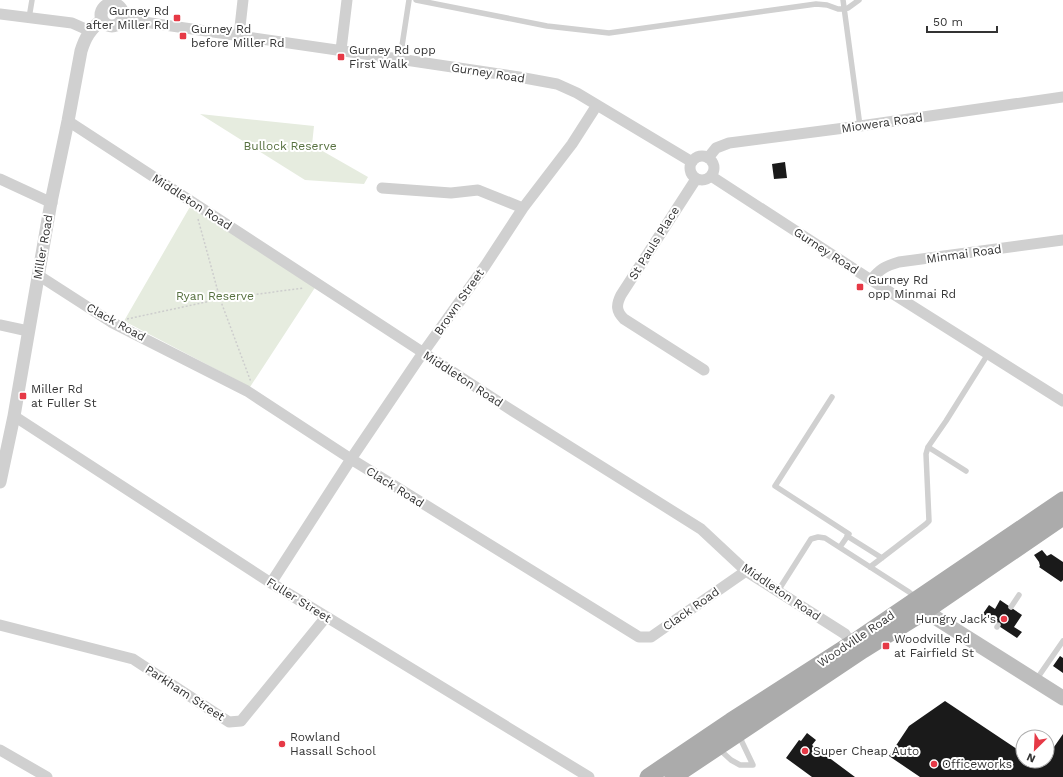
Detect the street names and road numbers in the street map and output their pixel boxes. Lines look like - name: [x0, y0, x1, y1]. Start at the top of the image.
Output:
- street label: Gurney Road: [450, 60, 526, 86]
- street label: Miowera Road: [841, 110, 923, 136]
- street label: Middleton Road: [150, 171, 234, 233]
- street label: St Pauls Place: [626, 204, 682, 282]
- street label: Miller Road: [30, 213, 56, 281]
- street label: Gurney Road: [791, 225, 861, 277]
- street label: Minmai Road: [926, 242, 1002, 266]
- street label: Brown Street: [431, 266, 487, 338]
- street label: Clack Road: [84, 300, 148, 344]
- street label: Middleton Road: [421, 348, 505, 410]
- street label: Clack Road: [364, 464, 426, 510]
- street label: Middleton Road: [739, 560, 823, 624]
- street label: Fuller Street: [264, 575, 334, 625]
- street label: Clack Road: [660, 585, 722, 633]
- street label: Woodville Road: [815, 608, 897, 670]
- street label: Parkham Street: [143, 662, 227, 724]

